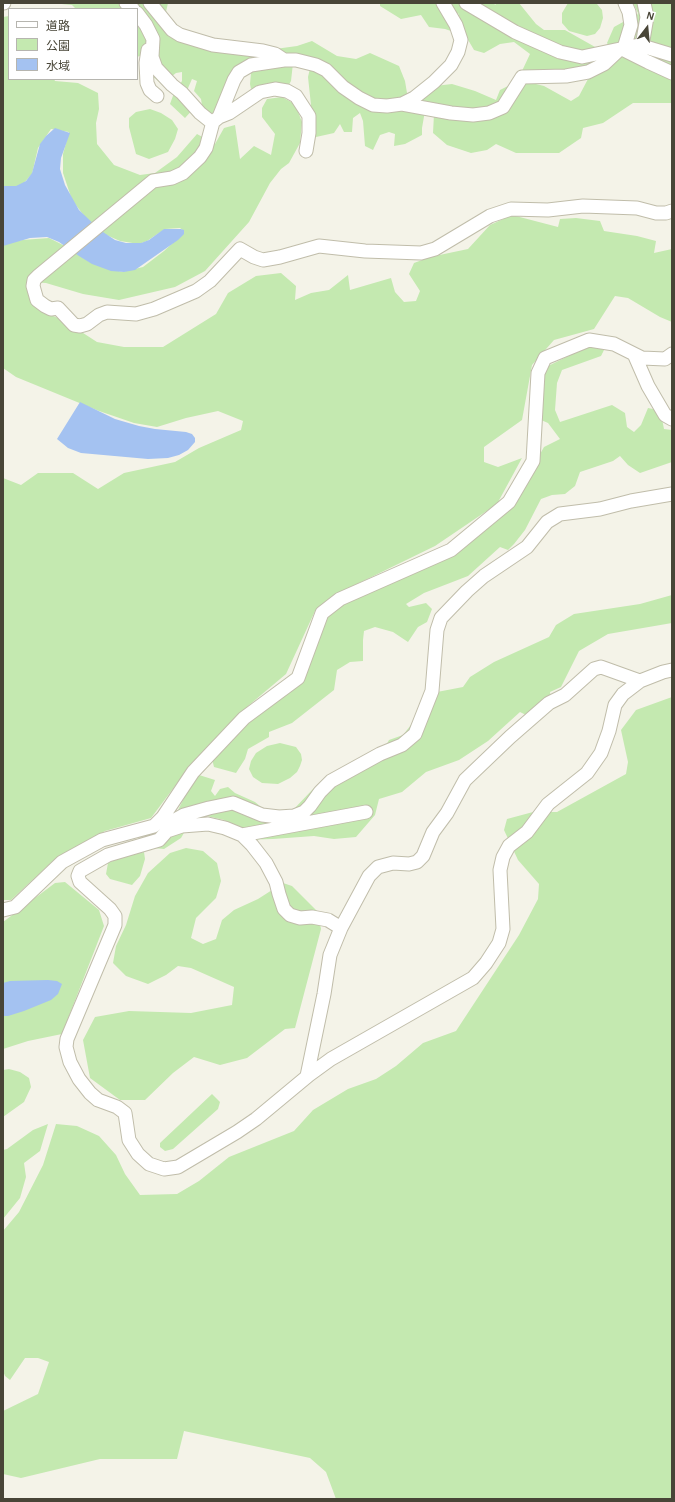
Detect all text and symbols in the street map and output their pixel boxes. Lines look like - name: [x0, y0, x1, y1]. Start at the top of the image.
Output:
- legend: [8, 8, 138, 80]
- north arrow: [627, 8, 667, 48]
- text: N: [645, 10, 656, 22]
- text: 道路: [46, 20, 70, 32]
- text: 公園: [46, 40, 70, 52]
- text: 水域: [46, 60, 70, 72]

